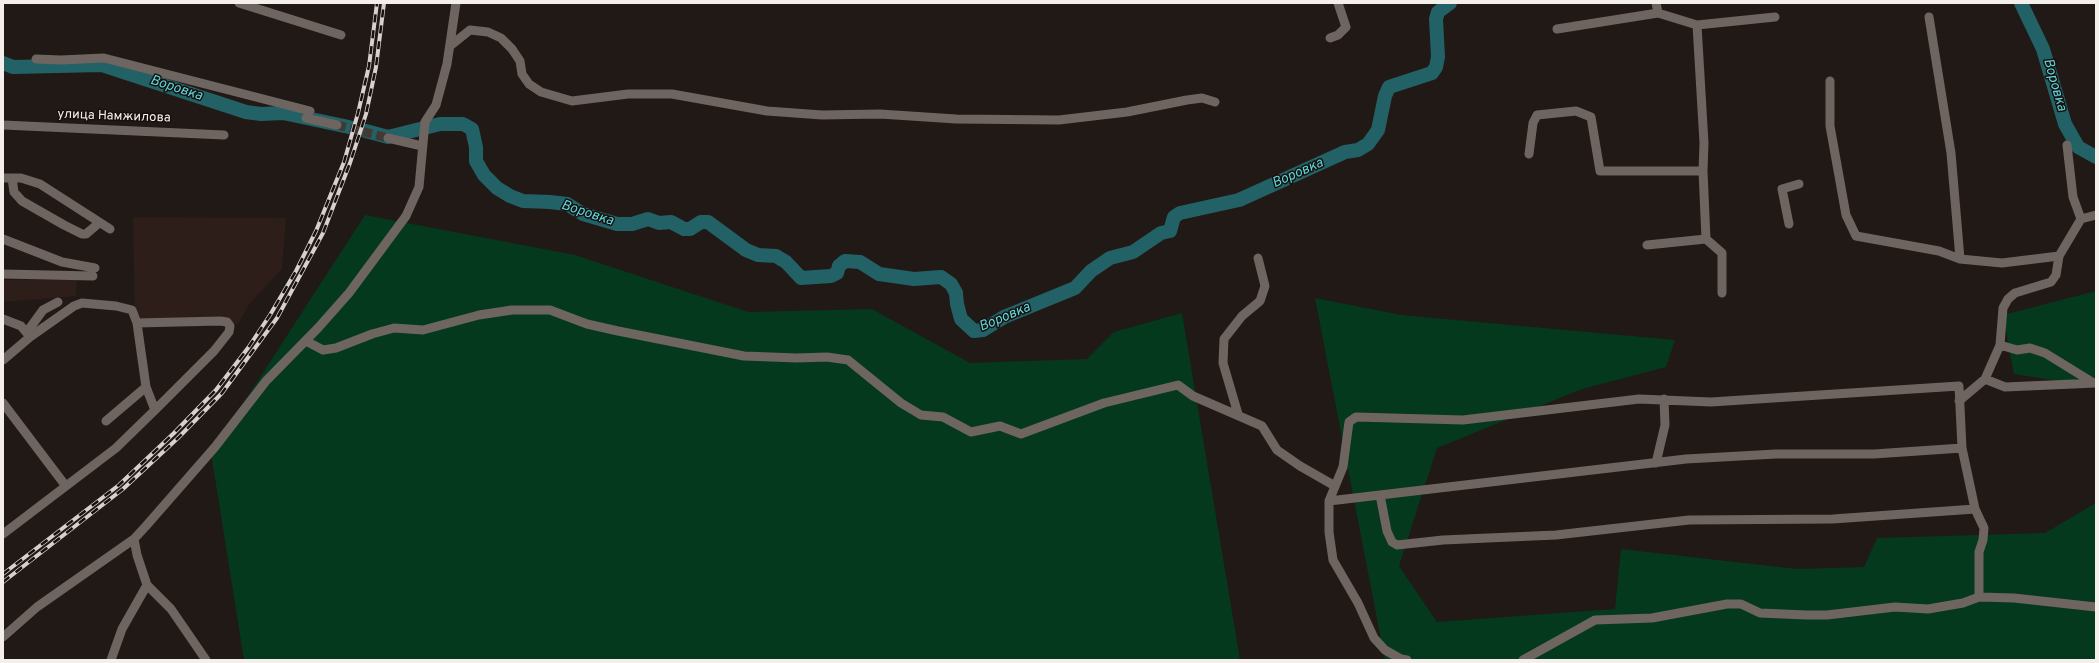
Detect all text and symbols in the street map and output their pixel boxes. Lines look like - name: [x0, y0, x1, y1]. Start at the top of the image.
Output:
- water label: Воровка: [2038, 57, 2070, 113]
- water label: Воровка: [148, 73, 204, 105]
- street label: улица Намжилова: [57, 107, 171, 127]
- water label: Воровка: [1270, 155, 1326, 193]
- water label: Воровка: [559, 198, 615, 230]
- water label: Воровка: [977, 300, 1033, 336]

